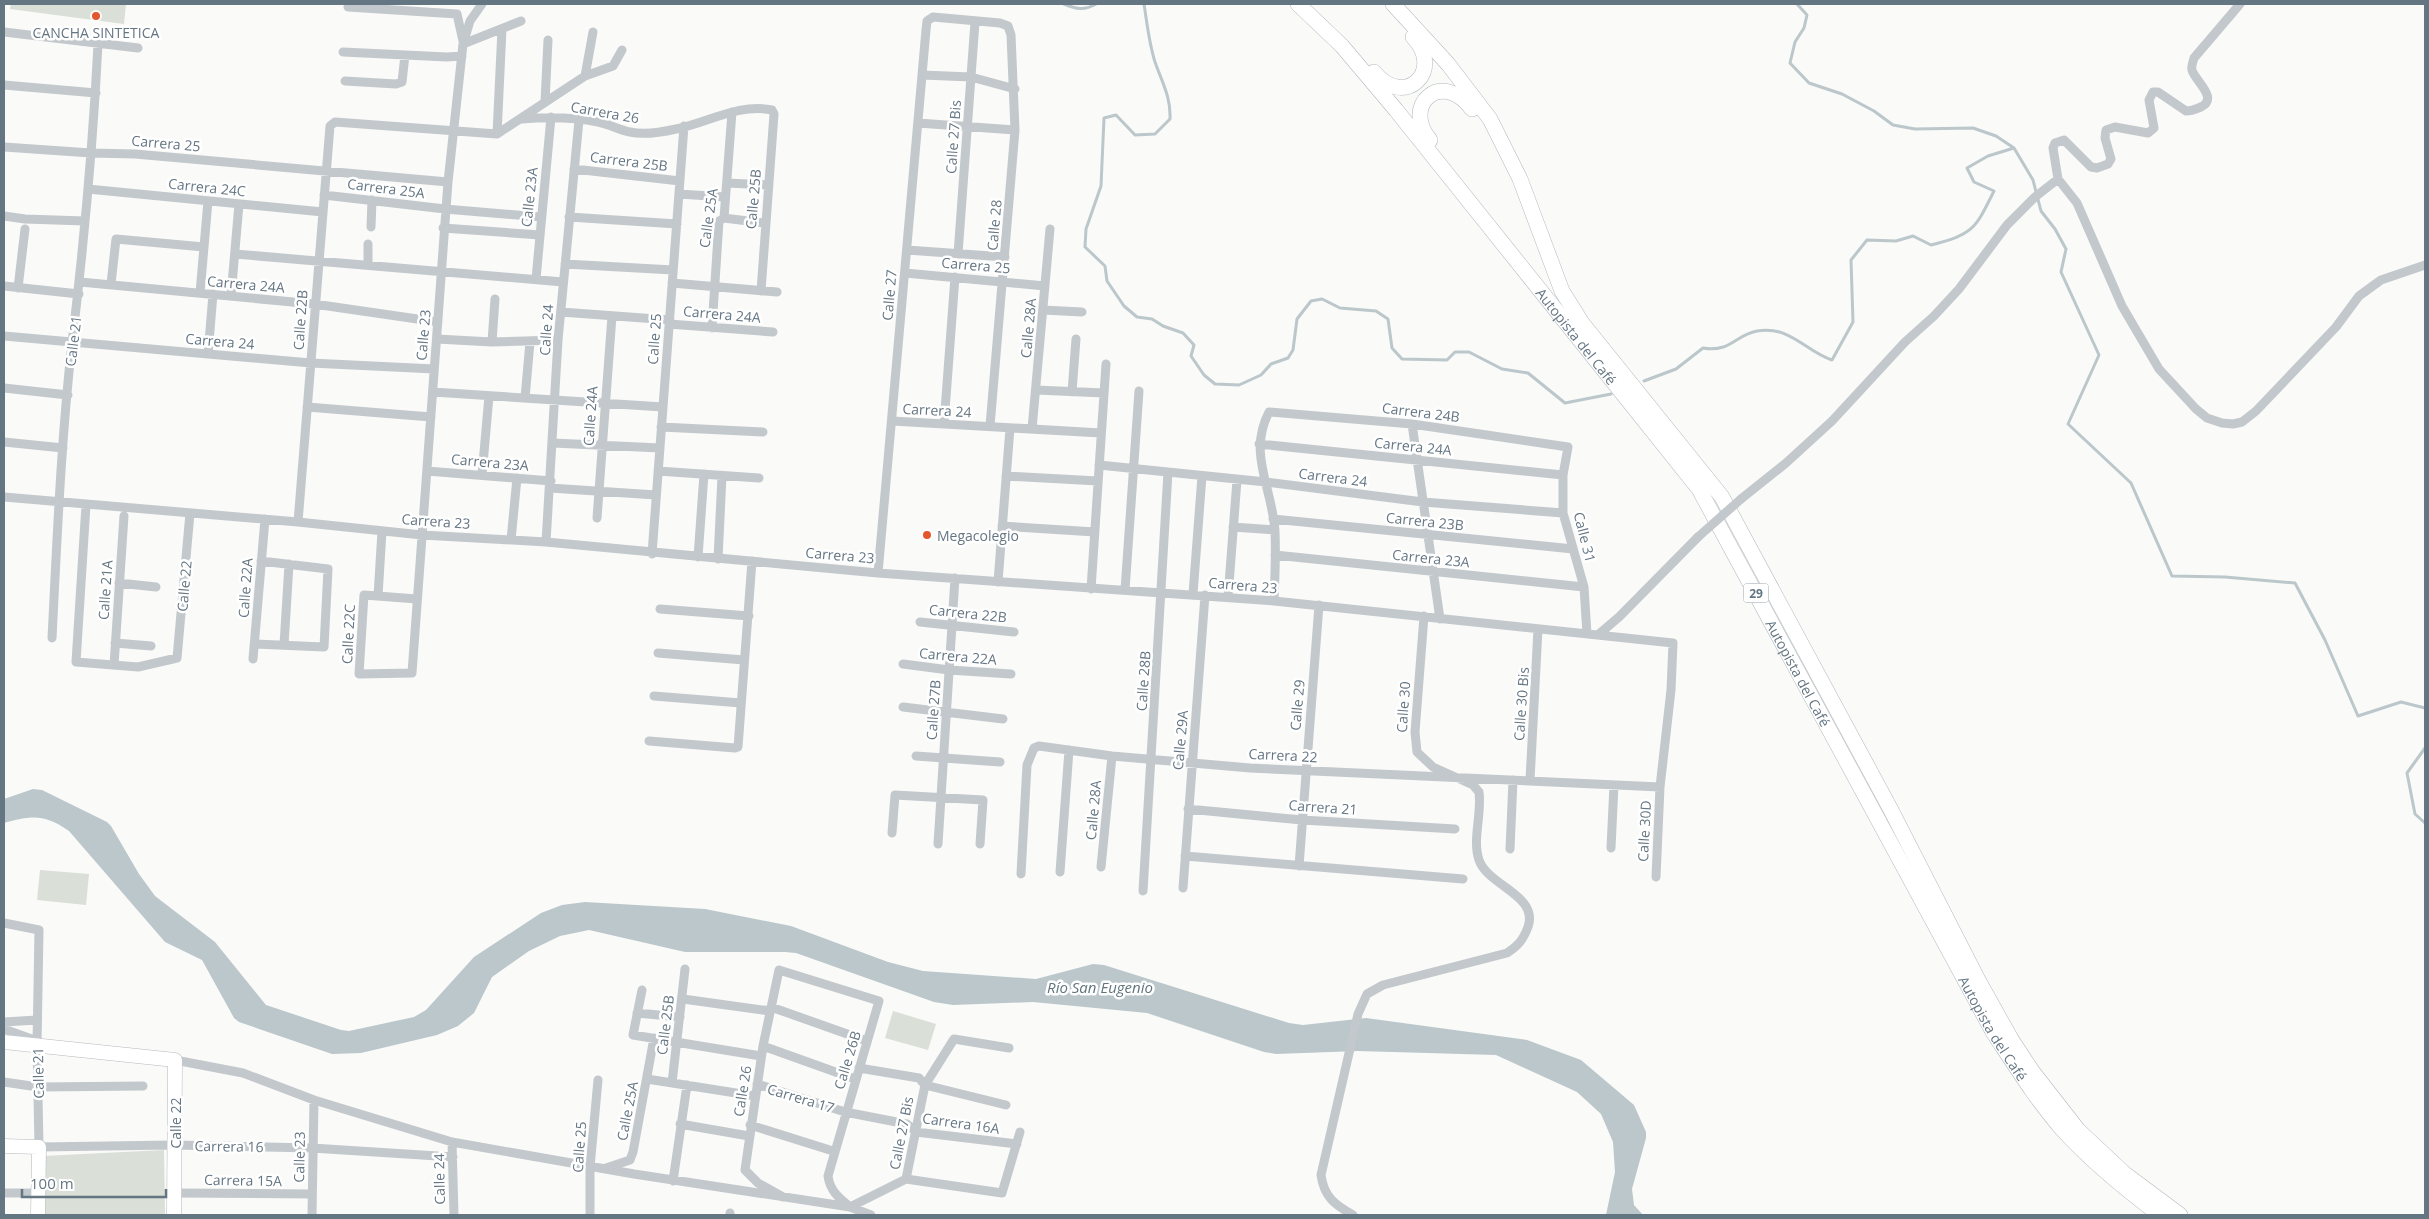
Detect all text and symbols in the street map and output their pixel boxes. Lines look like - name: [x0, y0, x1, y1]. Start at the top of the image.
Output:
- marker: CANCHA SINTETICA: [90, 10, 102, 22]
- place label: CANCHA SINTETICA: [33, 23, 160, 42]
- street label: Carrera 26: [569, 97, 641, 127]
- street label: Calle 27 Bis: [941, 99, 965, 175]
- street label: Carrera 25: [131, 131, 201, 155]
- street label: Carrera 25B: [589, 147, 669, 175]
- street label: Calle 23A: [516, 166, 542, 228]
- street label: Calle 25B: [741, 168, 765, 230]
- street label: Carrera 24C: [167, 173, 247, 201]
- street label: Carrera 25A: [346, 174, 426, 202]
- street label: Calle 25A: [694, 187, 722, 249]
- street label: Calle 28: [982, 199, 1006, 251]
- street label: Carrera 25: [941, 253, 1011, 277]
- street label: Calle 27: [877, 269, 901, 321]
- street label: Carrera 24A: [206, 271, 286, 297]
- street label: Autopista del Café: [1532, 284, 1621, 389]
- street label: Calle 22B: [288, 289, 312, 351]
- street label: Calle 28A: [1016, 297, 1040, 359]
- street label: Carrera 24A: [682, 301, 762, 327]
- street label: Calle 24: [535, 304, 557, 356]
- street label: Calle 23: [411, 309, 435, 361]
- street label: Calle 25: [643, 313, 665, 365]
- street label: Calle 21: [60, 314, 86, 368]
- street label: Carrera 24: [185, 329, 255, 353]
- street label: Calle 24A: [578, 385, 602, 447]
- street label: Carrera 24B: [1381, 398, 1461, 426]
- street label: Carrera 24: [902, 399, 972, 421]
- street label: Carrera 24A: [1373, 432, 1453, 460]
- street label: Carrera 23A: [450, 449, 530, 475]
- street label: Carrera 24: [1298, 463, 1368, 491]
- street label: Carrera 23B: [1385, 507, 1465, 535]
- street label: Carrera 23: [401, 509, 471, 533]
- street label: Calle 31: [1570, 510, 1600, 564]
- place label: Megacolegio: [937, 526, 1019, 545]
- marker: Megacolegio: [921, 529, 933, 541]
- street label: Carrera 23: [805, 543, 875, 567]
- street label: Carrera 23A: [1391, 544, 1471, 572]
- street label: Calle 22A: [233, 557, 257, 619]
- street label: Calle 21A: [93, 559, 117, 621]
- street label: Calle 22: [172, 560, 196, 612]
- street label: Carrera 23: [1208, 573, 1278, 597]
- road number: 29: [1744, 584, 1768, 602]
- street label: Carrera 22B: [928, 599, 1008, 627]
- street label: Calle 22C: [337, 603, 359, 664]
- street label: Autopista del Café: [1762, 616, 1835, 730]
- street label: Carrera 22A: [918, 643, 998, 669]
- street label: Calle 28B: [1131, 650, 1155, 712]
- street label: Calle 30 Bis: [1509, 666, 1533, 742]
- street label: Calle 27B: [921, 679, 945, 741]
- street label: Calle 29: [1285, 679, 1309, 731]
- street label: Calle 30: [1392, 681, 1414, 733]
- street label: Calle 29A: [1168, 709, 1192, 771]
- street label: Carrera 22: [1248, 744, 1318, 766]
- street label: Calle 28A: [1081, 779, 1105, 841]
- street label: Carrera 21: [1288, 795, 1358, 819]
- street label: Calle 30D: [1633, 800, 1655, 862]
- street label: Autopista del Café: [1955, 972, 2032, 1084]
- water label: Río San Eugenio: [1047, 977, 1153, 997]
- street label: Calle 25B: [652, 994, 678, 1056]
- street label: Calle 26B: [829, 1028, 865, 1092]
- street label: Calle 21: [28, 1047, 48, 1099]
- street label: Calle 26: [729, 1064, 755, 1118]
- street label: Carrera 17: [765, 1079, 837, 1117]
- street label: Calle 25A: [612, 1080, 642, 1142]
- street label: Calle 27 Bis: [885, 1095, 917, 1171]
- street label: Calle 22: [166, 1097, 185, 1149]
- street label: Carrera 16A: [921, 1108, 1001, 1138]
- street label: Calle 25: [568, 1121, 590, 1173]
- street label: Calle 23: [289, 1131, 309, 1183]
- street label: Carrera 16: [194, 1136, 264, 1156]
- street label: Calle 24: [429, 1153, 449, 1205]
- scale bar: [22, 1166, 166, 1198]
- street label: Carrera 15A: [204, 1170, 282, 1190]
- text: 100 m: [30, 1173, 74, 1193]

